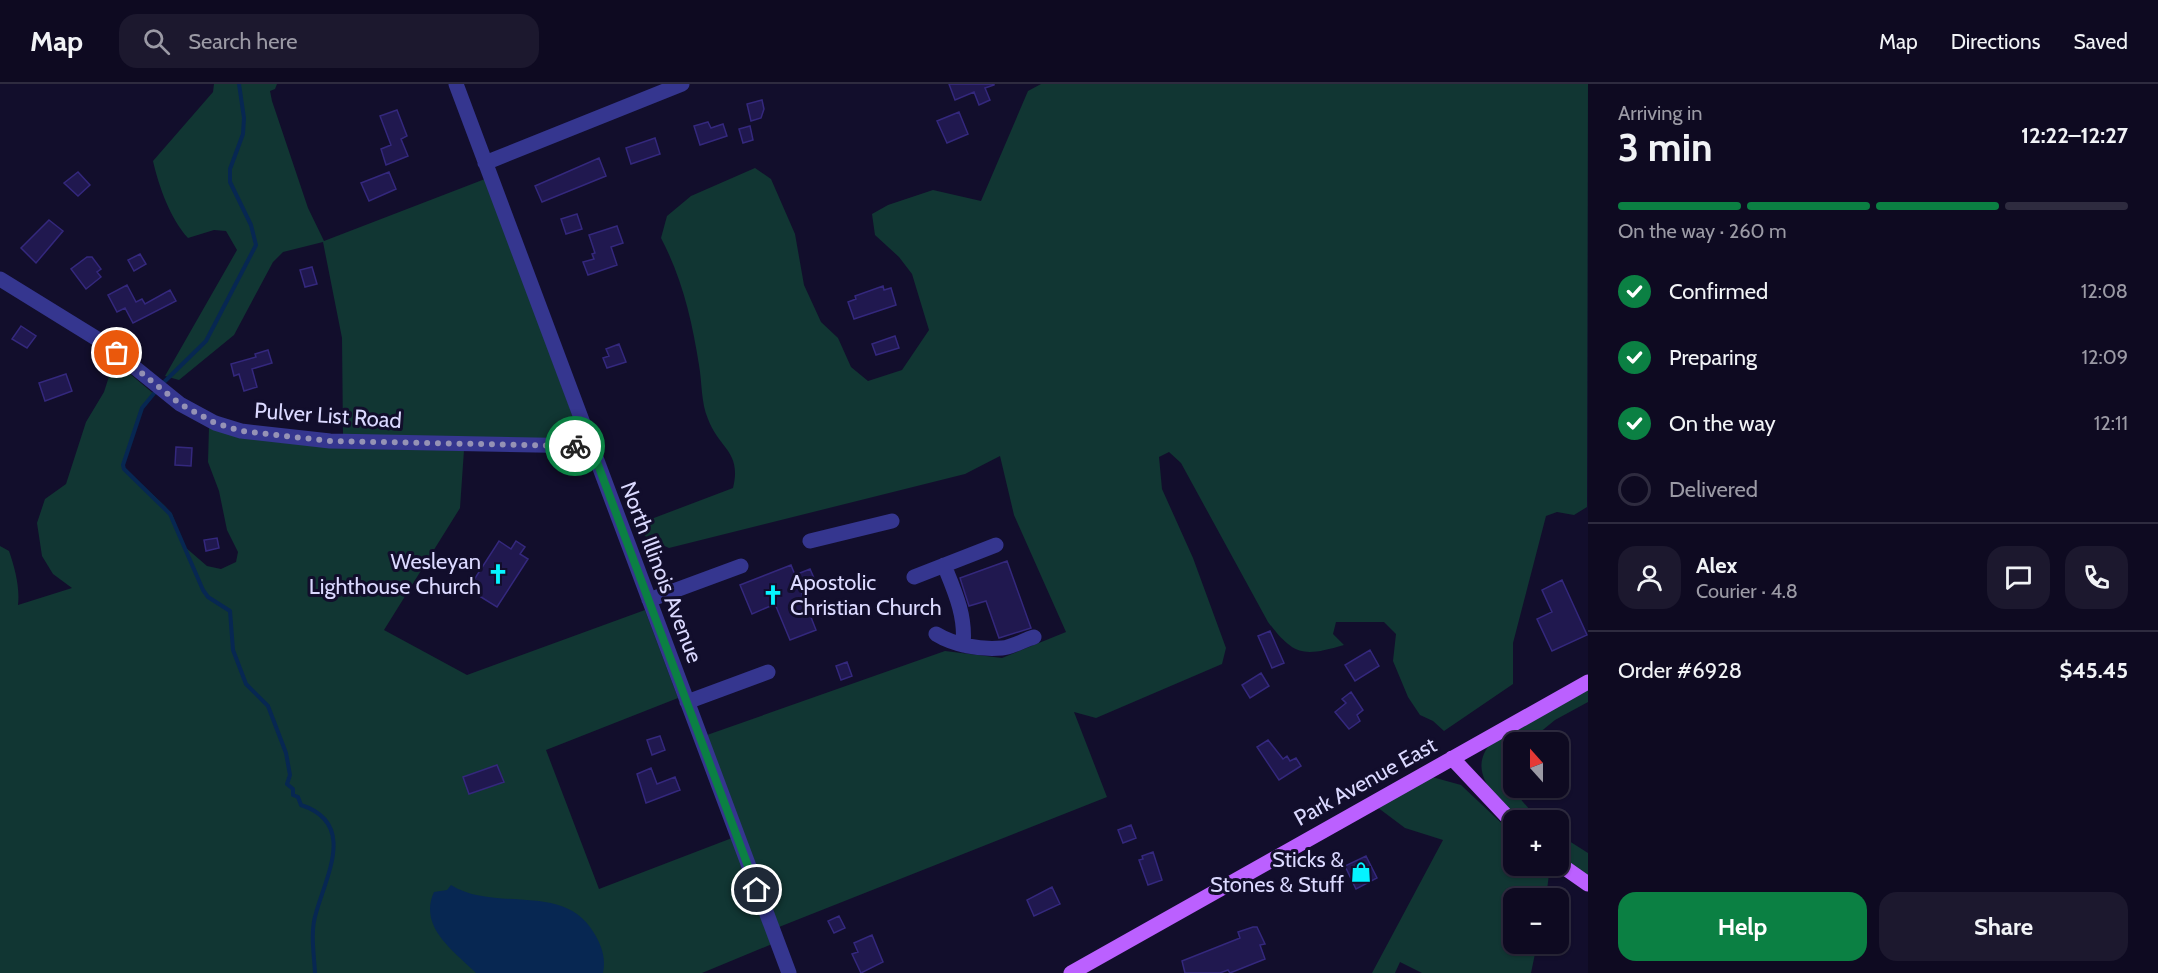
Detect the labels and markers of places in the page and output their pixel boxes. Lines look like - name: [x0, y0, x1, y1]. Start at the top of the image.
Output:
- pin: [91, 327, 142, 378]
- place label: Wesleyan Lighthouse Church: [309, 548, 481, 600]
- church icon: Wesleyan Lighthouse Church: [486, 562, 510, 586]
- place label: Apostolic Christian Church: [790, 569, 942, 621]
- church icon: Apostolic Christian Church: [761, 583, 785, 607]
- place label: Sticks & Stones & Stuff: [1210, 846, 1345, 898]
- shop icon: Sticks & Stones & Stuff: [1349, 860, 1373, 884]
- pin: [731, 864, 782, 915]

